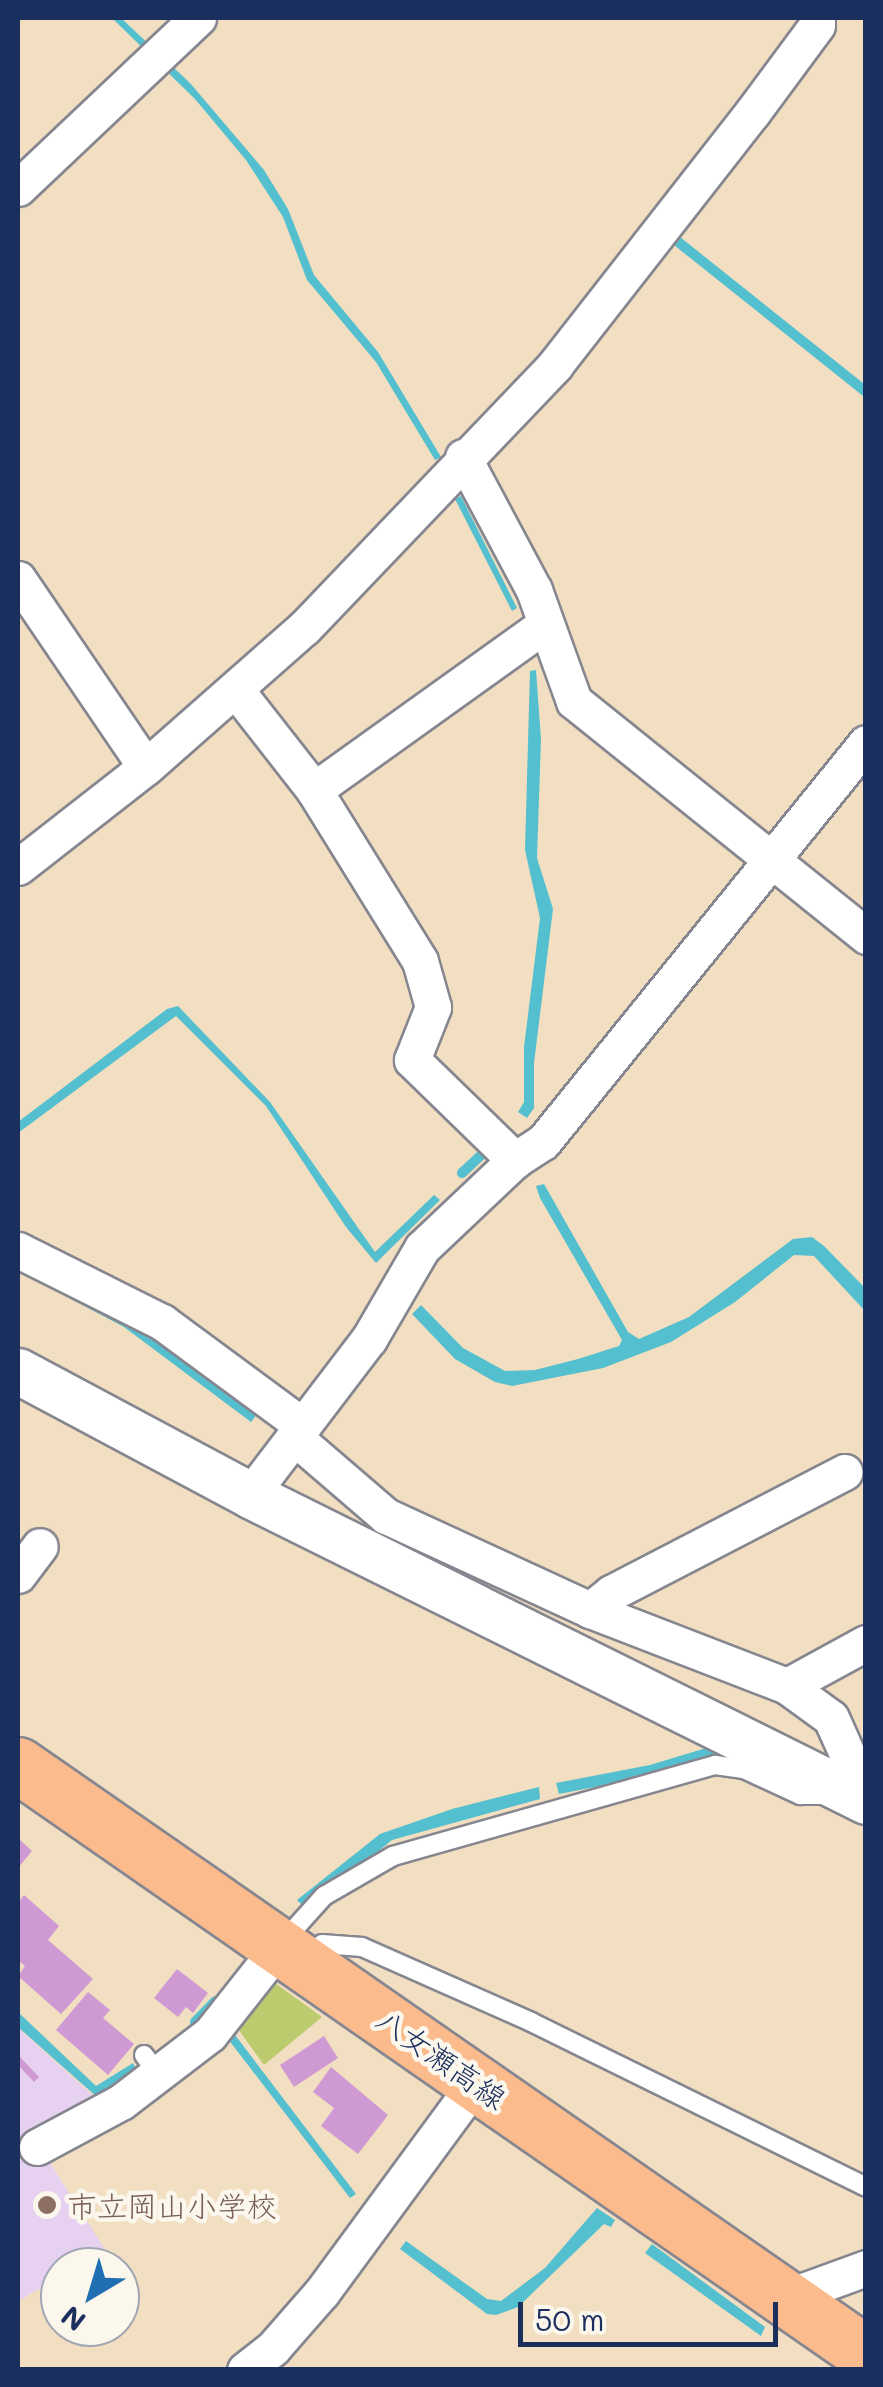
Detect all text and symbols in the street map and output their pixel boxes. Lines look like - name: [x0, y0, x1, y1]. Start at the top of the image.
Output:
- street label: 八女瀬高線: [370, 2000, 514, 2116]
- place label: 市立岡山小学校: [67, 2187, 277, 2223]
- marker: 市立岡山小学校: [36, 2194, 58, 2216]
- north arrow: [40, 2247, 140, 2347]
- scale bar: [523, 2282, 783, 2344]
- text: N: [53, 2298, 92, 2340]
- text: 50 m: [535, 2299, 605, 2339]

